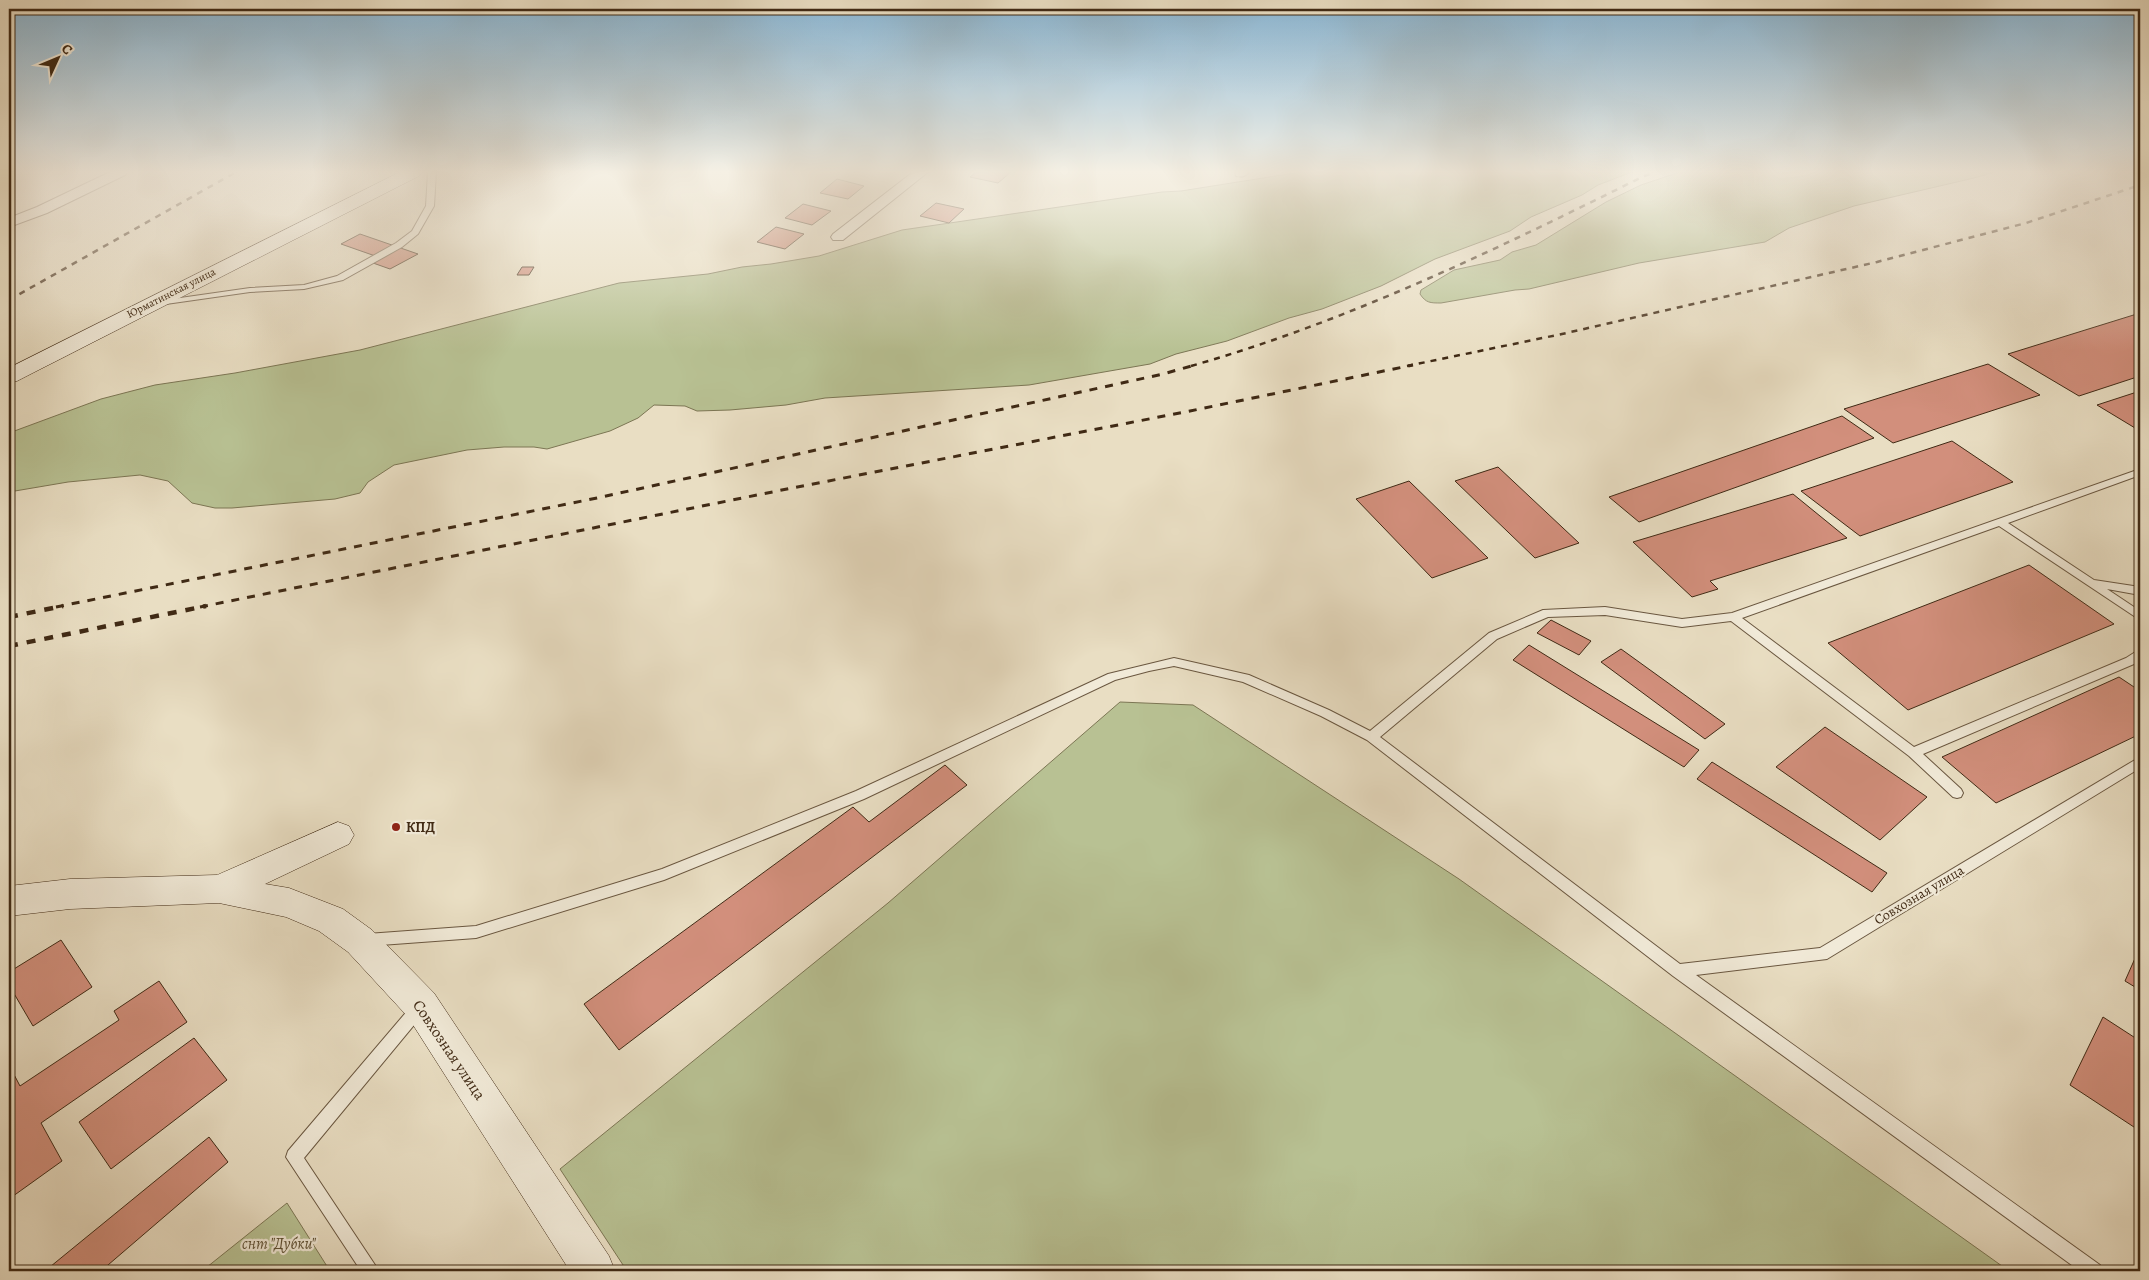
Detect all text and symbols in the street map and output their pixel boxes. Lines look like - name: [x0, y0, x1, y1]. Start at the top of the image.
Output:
- north arrow: [32, 32, 82, 82]
- text: С: [57, 40, 77, 59]
- street label: Юрматинская улица: [124, 264, 219, 322]
- place label: КПД: [406, 818, 435, 837]
- marker: КПД: [390, 821, 402, 833]
- street label: Совхозная улица: [1870, 860, 1968, 929]
- street label: Совхозная улица: [407, 996, 491, 1105]
- park label: снт "Дубки": [242, 1233, 316, 1255]

